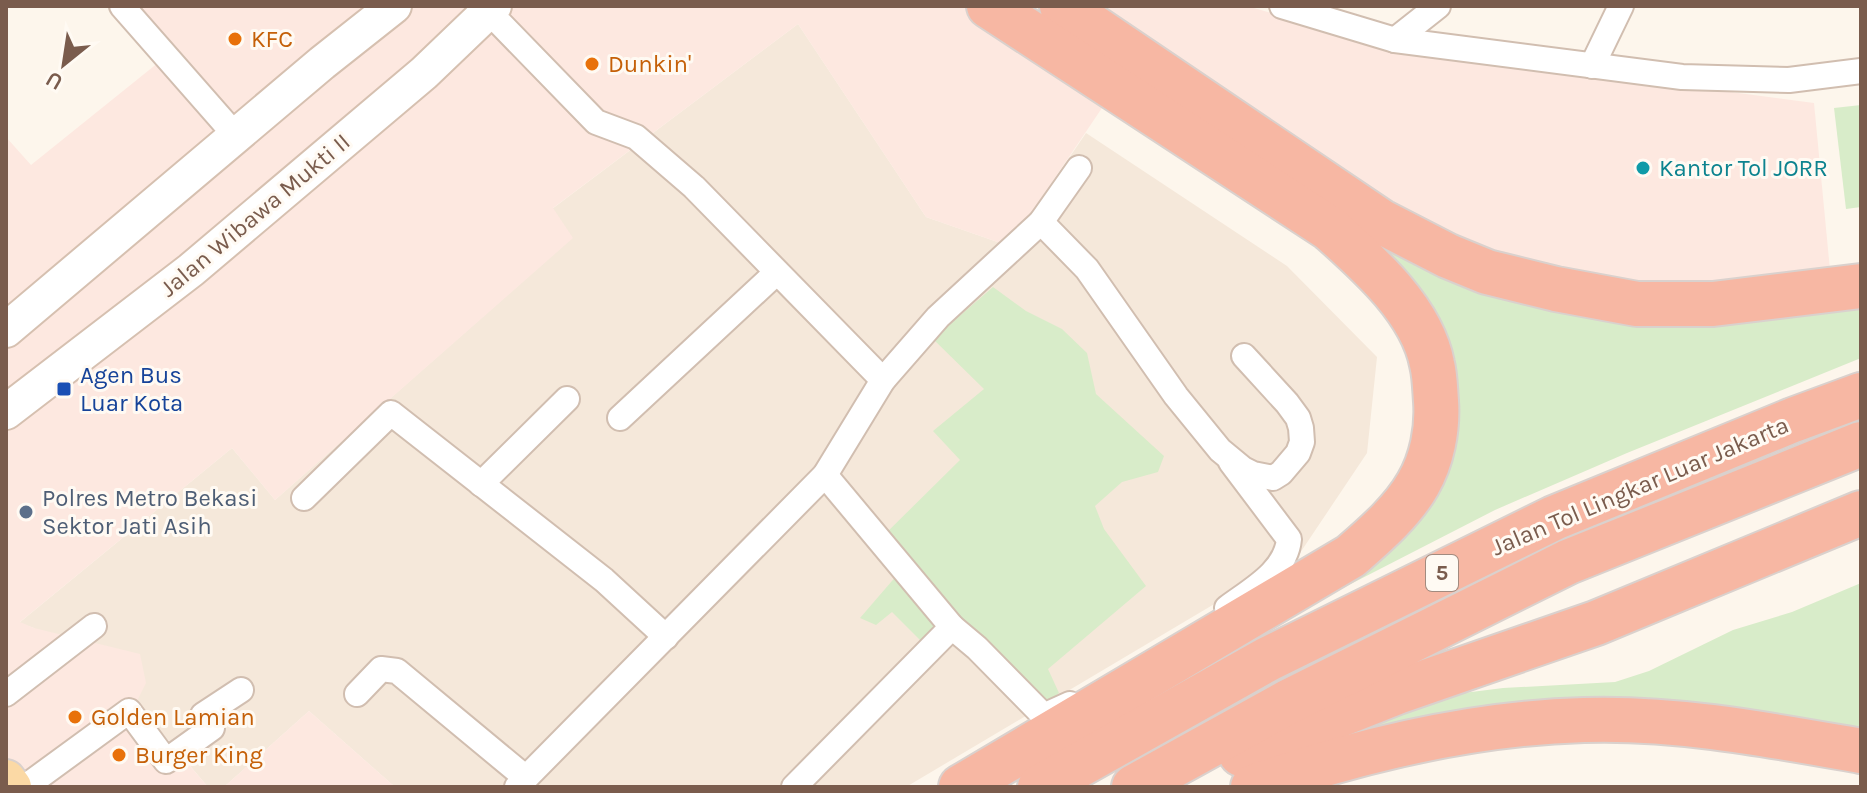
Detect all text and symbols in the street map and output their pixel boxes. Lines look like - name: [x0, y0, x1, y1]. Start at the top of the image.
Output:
- north arrow: [24, 24, 104, 104]
- place label: KFC: [251, 25, 293, 53]
- marker: KFC: [226, 30, 244, 48]
- place label: Dunkin': [608, 50, 691, 78]
- marker: Dunkin': [583, 55, 601, 73]
- text: U: [41, 65, 68, 96]
- street label: Jalan Wibawa Mukti II: [154, 127, 356, 303]
- place label: Kantor Tol JORR: [1659, 154, 1828, 182]
- marker: Kantor Tol JORR: [1634, 159, 1652, 177]
- place label: Agen Bus Luar Kota: [80, 361, 183, 417]
- marker: Agen Bus Luar Kota: [55, 380, 73, 398]
- street label: Jalan Tol Lingkar Luar Jakarta: [1487, 411, 1793, 561]
- place label: Polres Metro Bekasi Sektor Jati Asih: [42, 484, 257, 540]
- marker: Polres Metro Bekasi Sektor Jati Asih: [17, 503, 35, 521]
- road number: 5: [1426, 555, 1458, 591]
- place label: Golden Lamian: [91, 703, 255, 731]
- marker: Golden Lamian: [66, 708, 84, 726]
- place label: Burger King: [135, 741, 263, 769]
- marker: Burger King: [110, 746, 128, 764]

